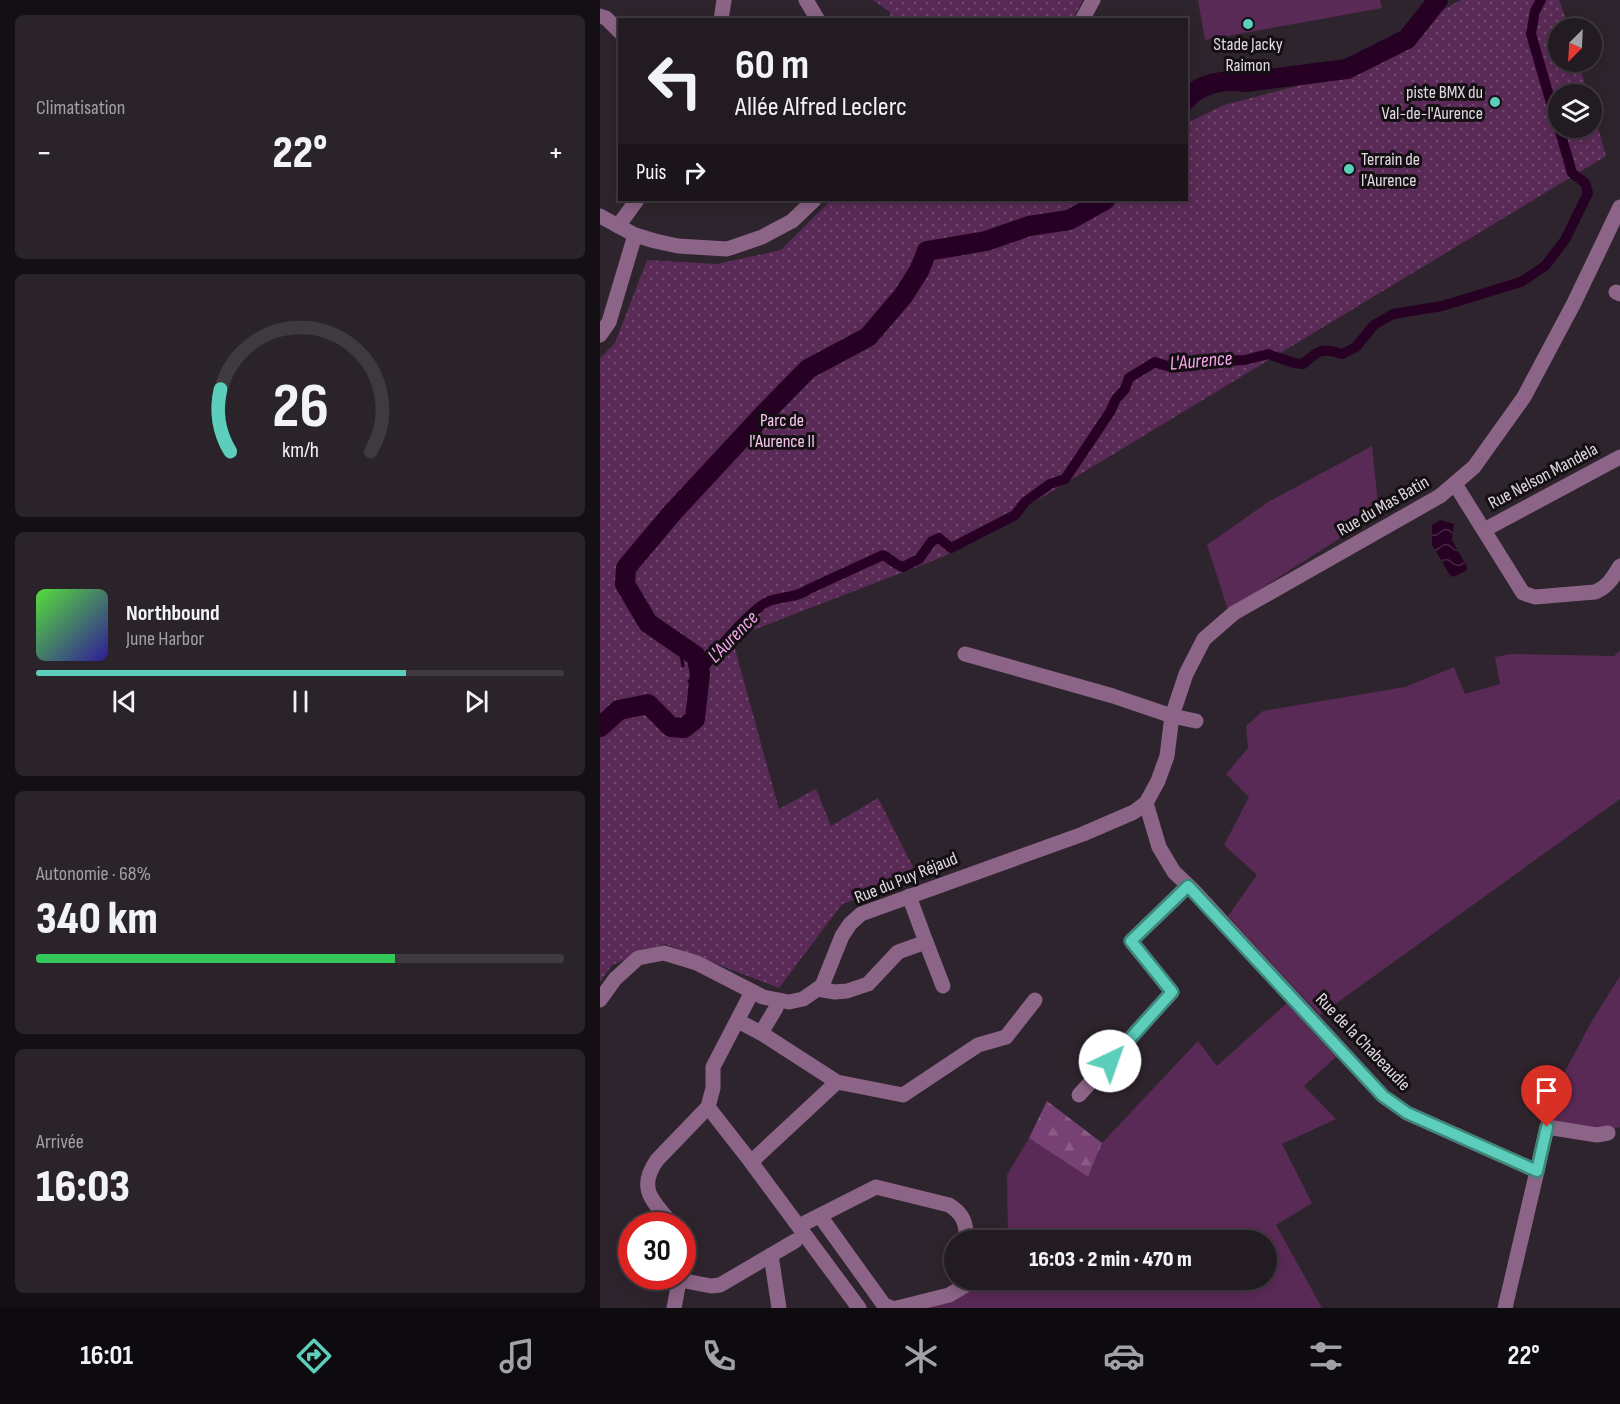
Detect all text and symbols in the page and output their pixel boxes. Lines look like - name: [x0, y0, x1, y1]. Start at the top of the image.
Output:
- marker: Stade Jacky Raimon: [1241, 17, 1255, 31]
- north arrow: [1548, 18, 1602, 72]
- map controls: [1548, 18, 1602, 138]
- place label: Stade Jacky Raimon: [1213, 34, 1283, 76]
- text: 60 m: [735, 40, 809, 91]
- icon: left: [636, 42, 714, 120]
- place label: piste BMX du Val-de-l'Aurence: [1382, 82, 1483, 124]
- button: layers: [1548, 84, 1602, 138]
- text: Allée Alfred Leclerc: [735, 91, 907, 123]
- marker: piste BMX du Val-de-l'Aurence: [1488, 95, 1502, 109]
- text: Climatisation: [36, 96, 125, 120]
- text: 22°: [272, 126, 328, 181]
- text: −: [36, 133, 52, 173]
- text: +: [548, 133, 564, 173]
- place label: Terrain de l'Aurence: [1361, 149, 1420, 191]
- icon: right: [678, 156, 711, 189]
- text: Puis: [636, 159, 666, 186]
- marker: Terrain de l'Aurence: [1342, 162, 1356, 176]
- water label: L'Aurence: [1169, 346, 1234, 376]
- text: 26: [272, 371, 328, 446]
- park label: Parc de l'Aurence II: [749, 410, 815, 452]
- street label: Rue Nelson Mandela: [1485, 438, 1601, 514]
- text: km/h: [281, 439, 319, 464]
- street label: Rue du Mas Batin: [1333, 471, 1433, 541]
- text: Northbound: [126, 600, 220, 627]
- water label: L'Aurence: [703, 606, 764, 668]
- text: June Harbor: [126, 627, 204, 651]
- icon: previous: [108, 685, 141, 718]
- icon: pause: [284, 685, 317, 718]
- icon: next: [460, 685, 493, 718]
- street label: Rue du Puy Réjaud: [851, 848, 961, 908]
- text: Autonomie · 68%: [36, 862, 151, 886]
- text: 340 km: [36, 892, 158, 947]
- street label: Rue de la Chabeaudie: [1311, 989, 1415, 1095]
- position arrow: [1078, 1029, 1142, 1093]
- pin: [1521, 1065, 1572, 1127]
- icon: arrive: [1530, 1074, 1563, 1107]
- text: Arrivée: [36, 1130, 84, 1154]
- text: 16:03: [36, 1160, 130, 1215]
- speed limit sign: 30: [618, 1212, 696, 1290]
- text: 16:03 · 2 min · 470 m: [1029, 1246, 1192, 1273]
- icon: directions: [293, 1335, 335, 1377]
- icon: music: [496, 1335, 538, 1377]
- icon: phone: [698, 1335, 740, 1377]
- icon: climate: [900, 1335, 942, 1377]
- icon: car: [1103, 1335, 1145, 1377]
- icon: filters: [1305, 1335, 1347, 1377]
- text: 16:01: [80, 1340, 133, 1372]
- text: 22°: [1508, 1340, 1540, 1372]

